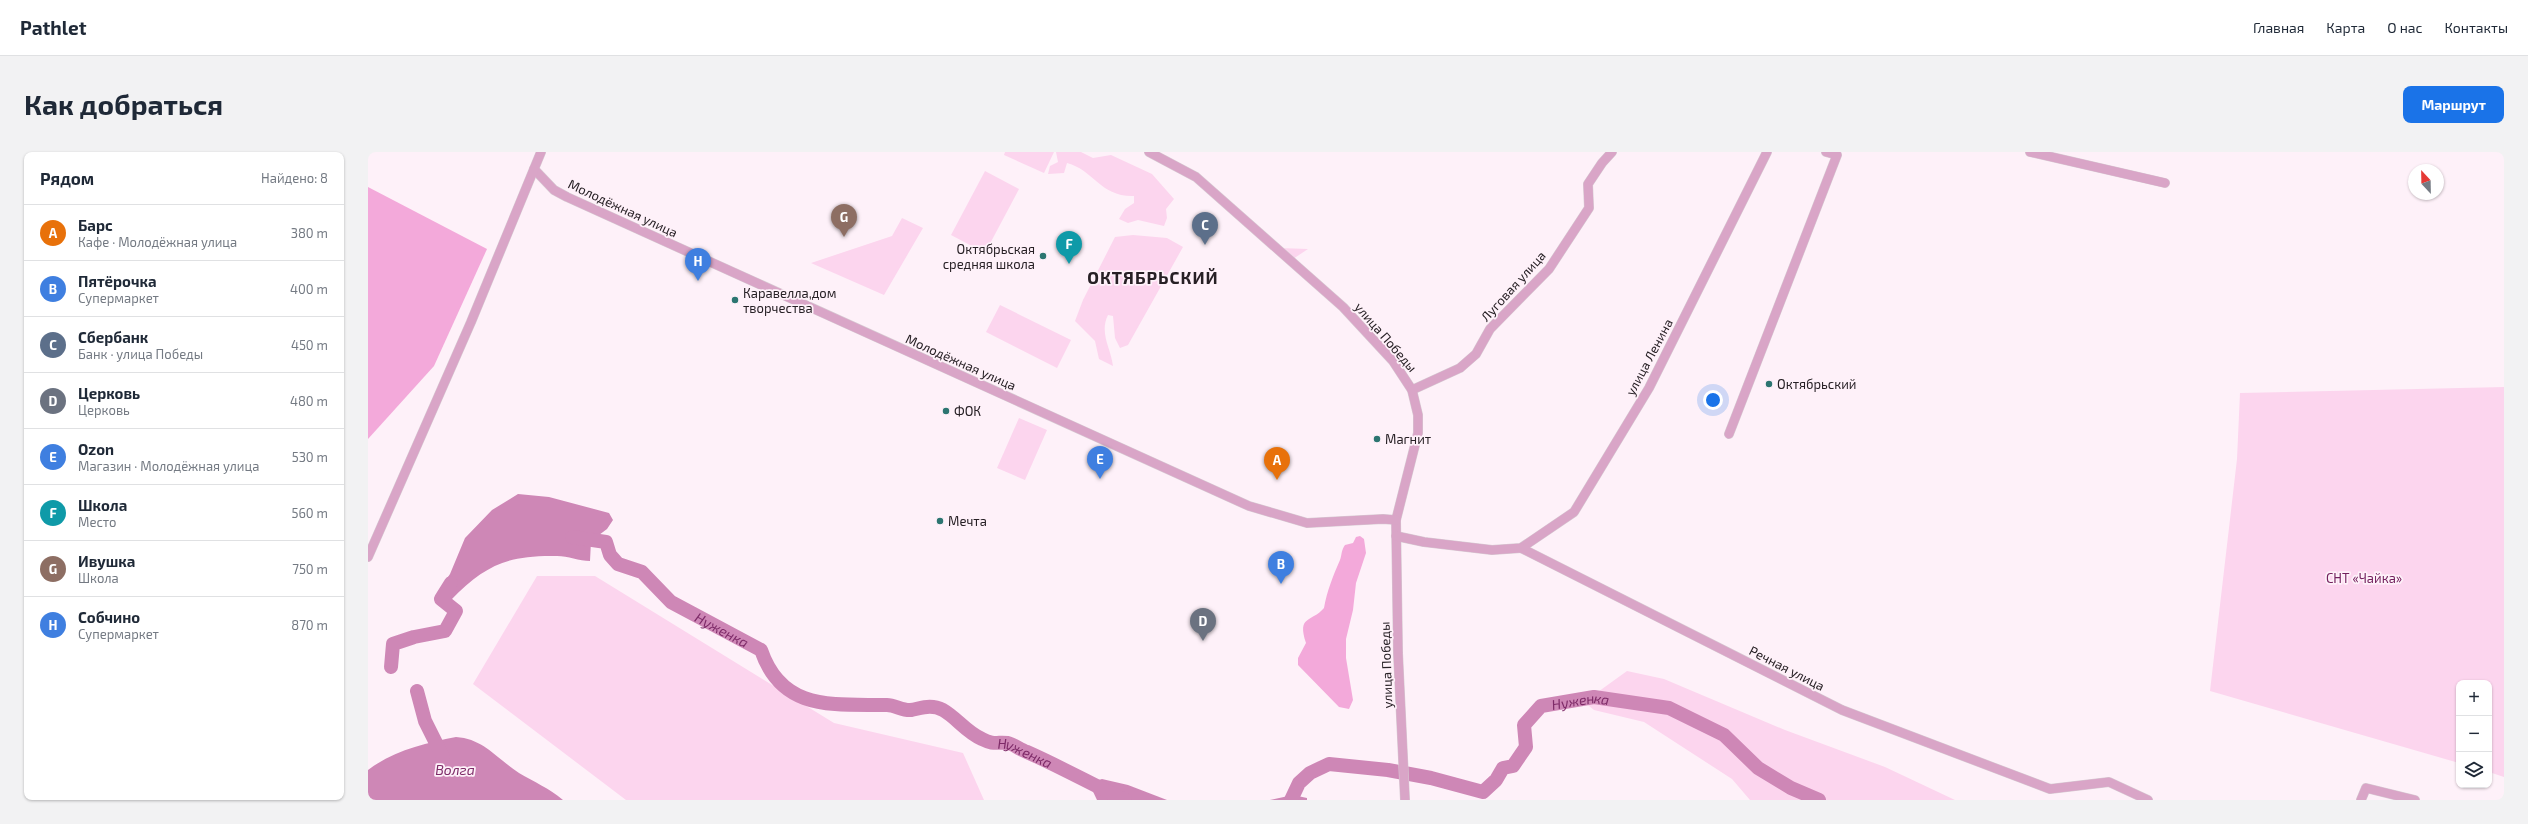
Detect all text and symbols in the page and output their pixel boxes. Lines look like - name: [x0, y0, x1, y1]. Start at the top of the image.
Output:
- text: Pathlet: [20, 16, 86, 39]
- text: Главная: [2253, 19, 2304, 36]
- text: Карта: [2326, 19, 2365, 36]
- text: О нас: [2387, 19, 2423, 36]
- text: Контакты: [2445, 19, 2508, 36]
- button: Маршрут: [2403, 86, 2504, 123]
- text: Как добраться: [24, 87, 223, 121]
- north arrow: [2408, 164, 2444, 200]
- text: Рядом: [40, 168, 94, 188]
- text: Найдено: 8: [261, 170, 328, 186]
- street label: Молодёжная улица: [566, 176, 680, 240]
- pin: G: [831, 204, 857, 237]
- pin: C: [1192, 212, 1218, 245]
- text: Барс: [78, 216, 113, 234]
- text: A: [49, 225, 57, 241]
- text: 380 m: [291, 225, 328, 241]
- pin: F: [1056, 231, 1082, 264]
- text: Кафе · Молодёжная улица: [78, 234, 237, 250]
- place label: Октябрьская средняя школа: [943, 241, 1035, 272]
- street label: Луговая улица: [1477, 247, 1549, 325]
- pin: H: [685, 248, 711, 281]
- marker: Октябрьская средняя школа: [1038, 251, 1048, 261]
- district label: ОКТЯБРЬСКИЙ: [1087, 267, 1219, 287]
- text: Пятёрочка: [78, 272, 157, 290]
- text: B: [49, 281, 57, 297]
- text: 400 m: [290, 281, 328, 297]
- place label: Каравелла,дом творчества: [743, 285, 836, 316]
- text: Супермаркет: [78, 290, 159, 306]
- marker: Каравелла,дом творчества: [730, 295, 740, 305]
- street label: улица Победы: [1352, 299, 1420, 375]
- street label: улица Ленина: [1622, 316, 1676, 398]
- text: Сбербанк: [78, 328, 148, 346]
- street label: Молодёжная улица: [903, 330, 1019, 394]
- text: C: [49, 337, 57, 353]
- text: 450 m: [291, 337, 328, 353]
- text: Банк · улица Победы: [78, 346, 203, 362]
- place label: Октябрьский: [1777, 376, 1856, 392]
- marker: Октябрьский: [1764, 379, 1774, 389]
- text: Церковь: [78, 384, 140, 402]
- your location: [1703, 390, 1723, 410]
- text: D: [49, 393, 57, 409]
- text: 480 m: [290, 393, 328, 409]
- text: Церковь: [78, 402, 130, 418]
- place label: ФОК: [954, 403, 981, 419]
- marker: ФОК: [941, 406, 951, 416]
- place label: Магнит: [1385, 431, 1432, 447]
- marker: Магнит: [1372, 434, 1382, 444]
- text: Ozon: [78, 440, 114, 458]
- pin: E: [1087, 446, 1113, 479]
- pin: A: [1264, 447, 1290, 480]
- text: E: [49, 449, 57, 465]
- text: 530 m: [292, 449, 328, 465]
- text: Магазин · Молодёжная улица: [78, 458, 259, 474]
- text: Школа: [78, 496, 127, 514]
- text: F: [49, 505, 57, 521]
- text: 560 m: [291, 505, 328, 521]
- place label: Мечта: [948, 513, 987, 529]
- text: Место: [78, 514, 117, 530]
- marker: Мечта: [935, 516, 945, 526]
- pin: B: [1268, 551, 1294, 584]
- text: Ивушка: [78, 552, 135, 570]
- text: G: [49, 561, 57, 577]
- text: 750 m: [292, 561, 328, 577]
- text: Школа: [78, 570, 119, 586]
- park label: СНТ «Чайка»: [2326, 570, 2402, 586]
- text: Собчино: [78, 608, 140, 626]
- water label: Нуженка: [692, 608, 752, 651]
- pin: D: [1190, 608, 1216, 641]
- text: H: [49, 617, 57, 633]
- text: 870 m: [291, 617, 328, 633]
- street label: улица Победы: [1376, 621, 1396, 709]
- text: Супермаркет: [78, 626, 159, 642]
- street label: Речная улица: [1747, 642, 1827, 694]
- map controls: [2456, 680, 2492, 788]
- button: +: [2456, 680, 2492, 716]
- water label: Нуженка: [1550, 689, 1611, 713]
- button: −: [2456, 716, 2492, 752]
- water label: Нуженка: [997, 734, 1055, 771]
- button: layers: [2456, 752, 2492, 788]
- water label: Волга: [435, 761, 475, 778]

